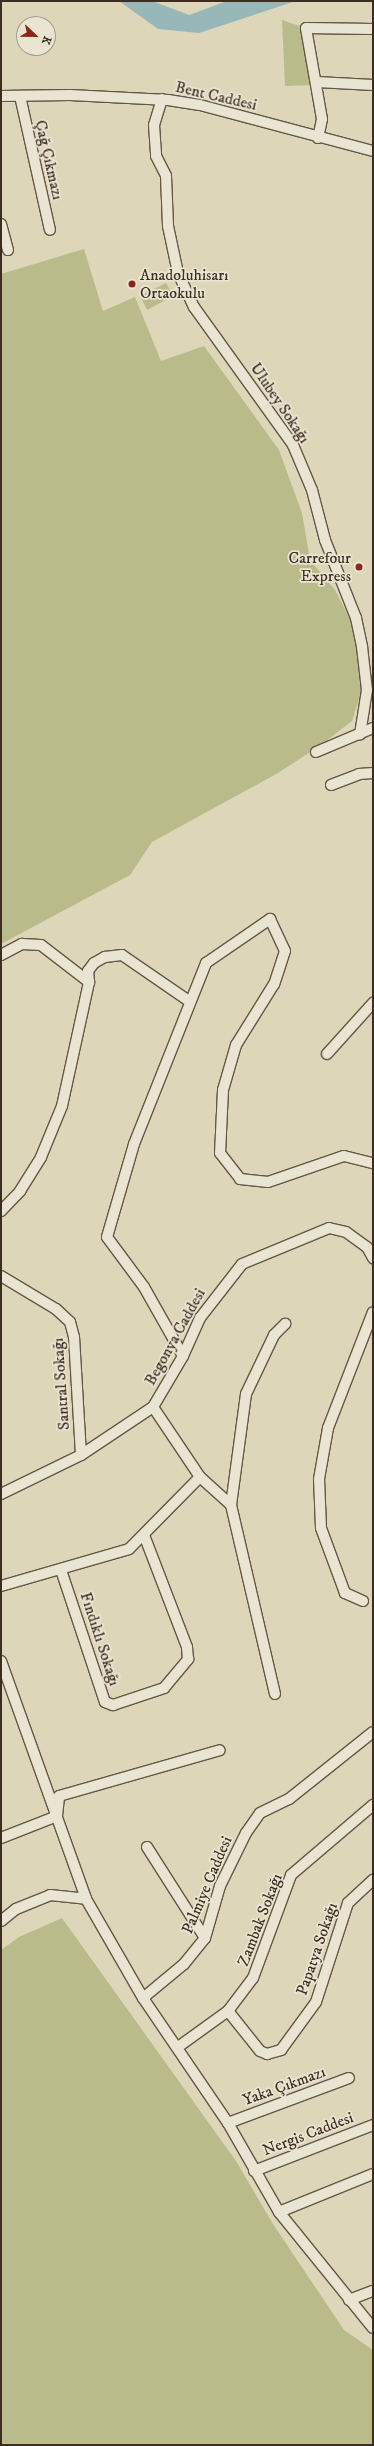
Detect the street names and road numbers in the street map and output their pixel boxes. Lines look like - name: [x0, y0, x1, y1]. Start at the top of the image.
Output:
- street label: Bent Caddesi: [173, 77, 259, 115]
- street label: Çağ Çıkmazı: [31, 118, 67, 202]
- street label: Ulubey Sokağı: [246, 359, 314, 447]
- street label: Begonya Caddesi: [140, 1285, 210, 1389]
- street label: Santral Sokağı: [48, 1337, 74, 1431]
- street label: Fındıklı Sokağı: [76, 1590, 124, 1688]
- street label: Palmiye Caddesi: [178, 1833, 236, 1937]
- street label: Zambak Sokağı: [234, 1871, 286, 1969]
- street label: Papatya Sokağı: [292, 1900, 342, 1998]
- street label: Yaka Çıkmazı: [240, 2062, 328, 2110]
- street label: Nergis Caddesi: [260, 2108, 356, 2160]

